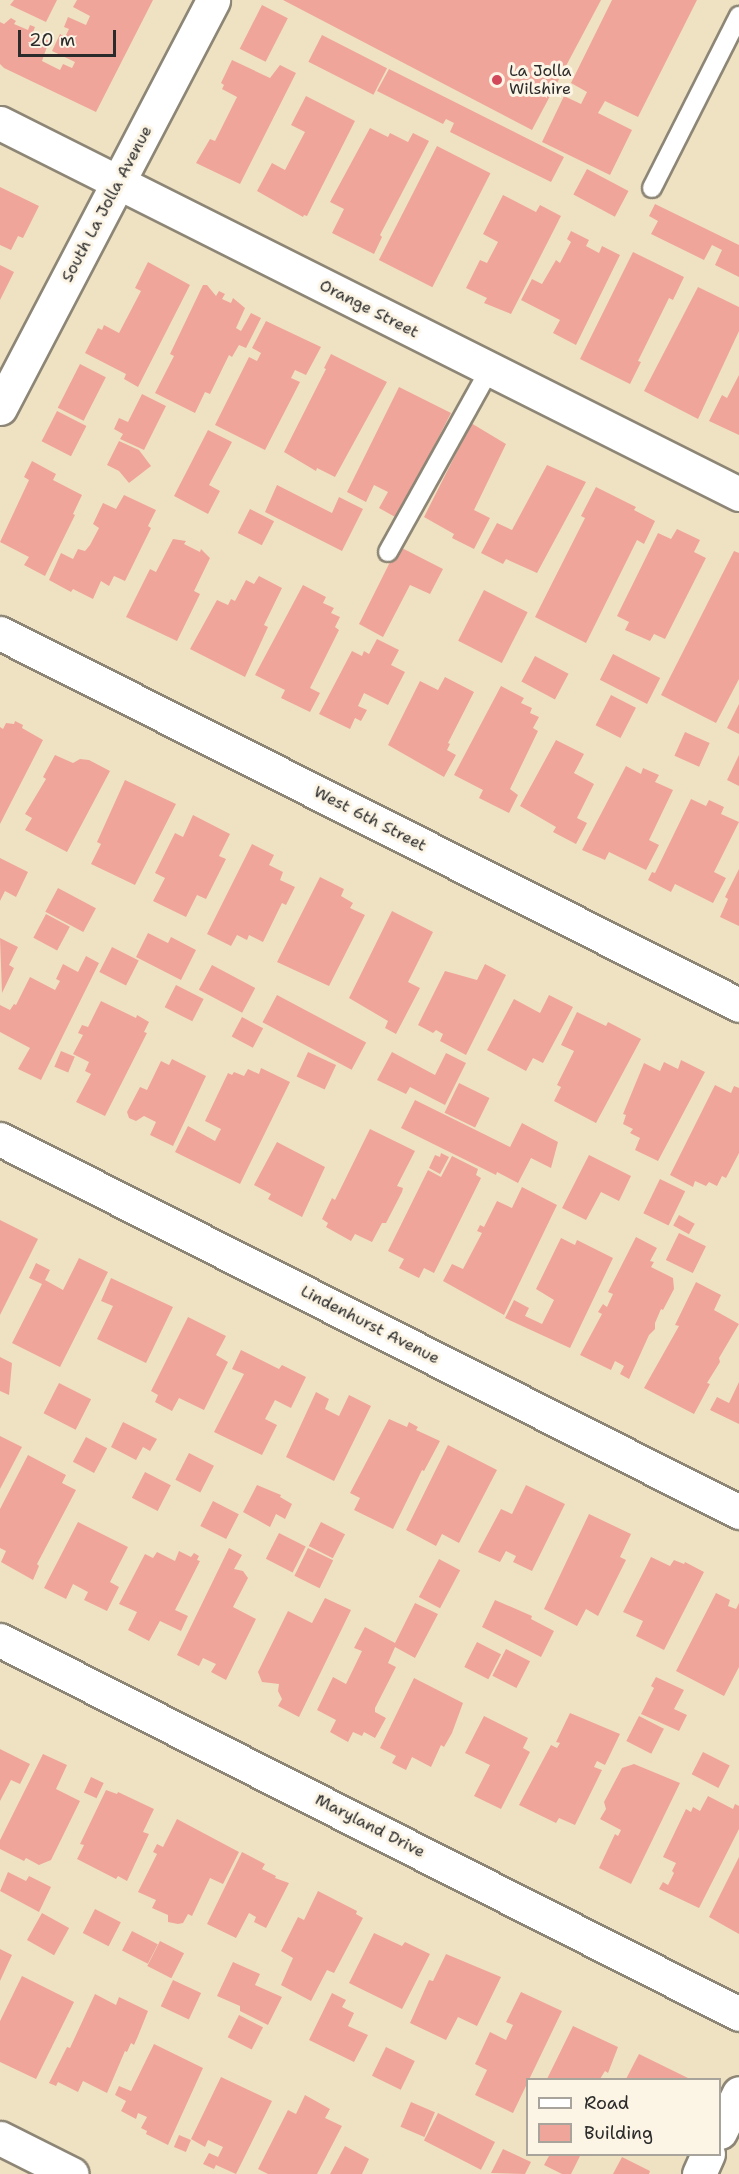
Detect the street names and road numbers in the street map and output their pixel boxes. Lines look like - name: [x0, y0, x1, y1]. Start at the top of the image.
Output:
- street label: South La Jolla Avenue: [58, 123, 156, 285]
- street label: Orange Street: [316, 276, 422, 342]
- street label: West 6th Street: [311, 782, 429, 856]
- street label: Lindenhurst Avenue: [297, 1282, 443, 1368]
- street label: Maryland Drive: [312, 1790, 428, 1862]

